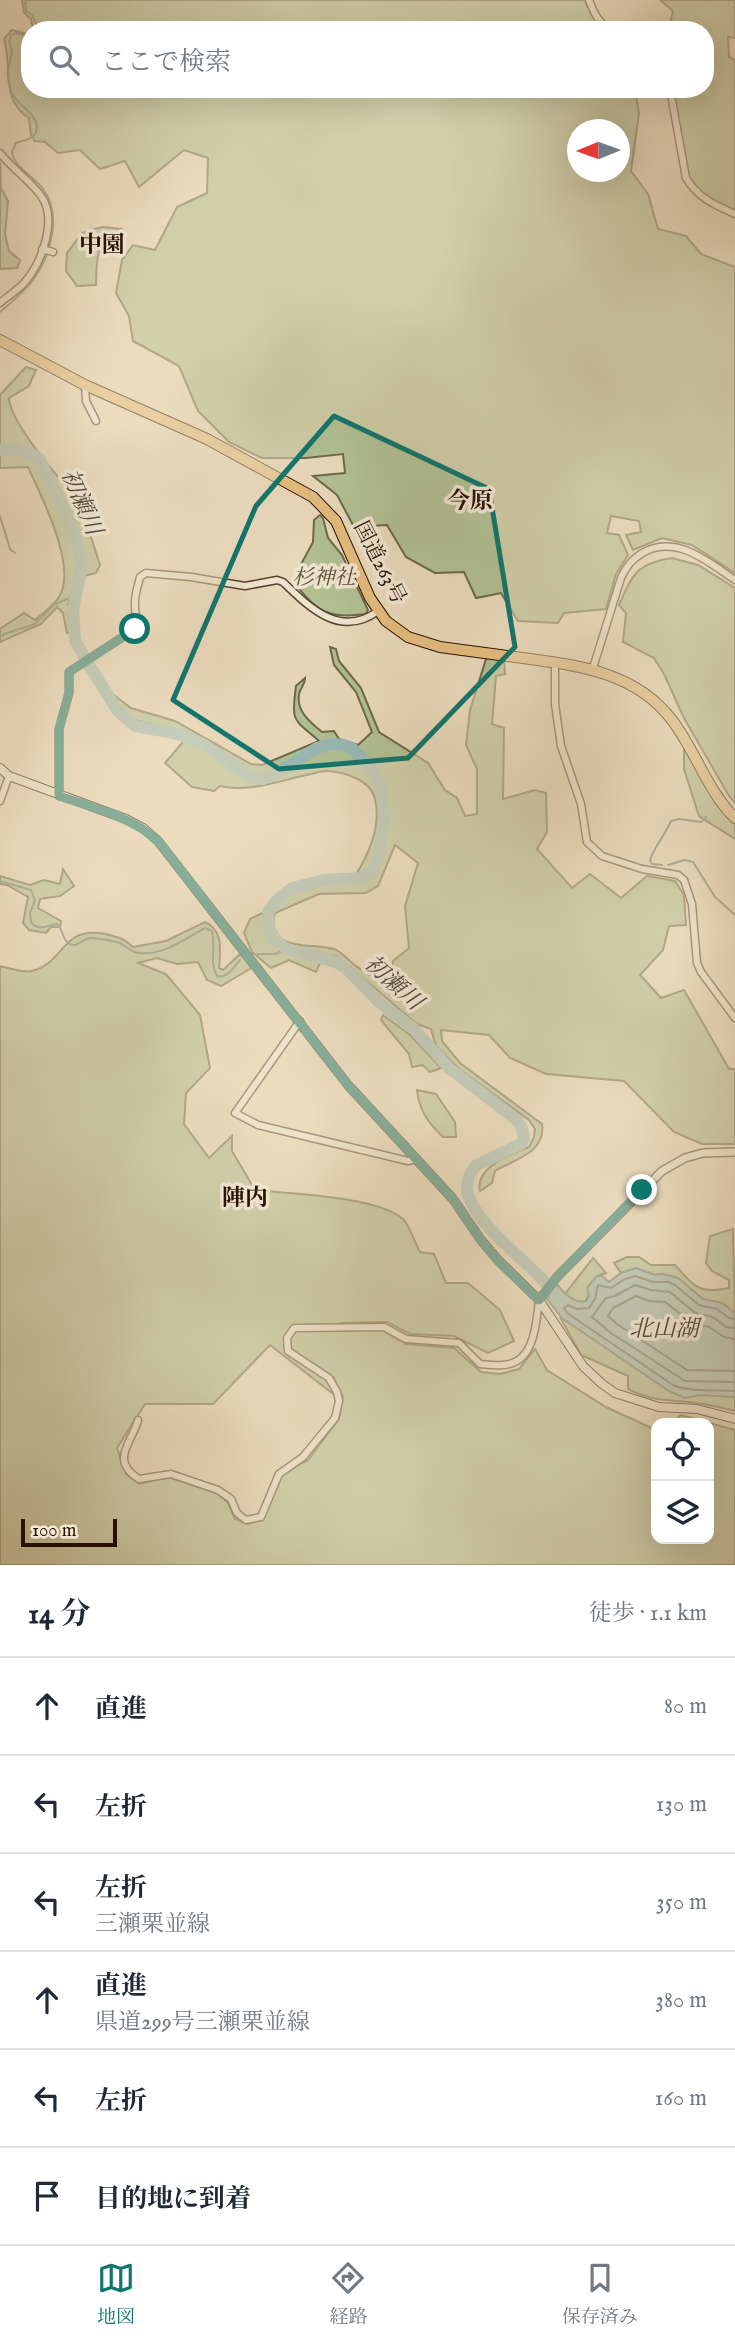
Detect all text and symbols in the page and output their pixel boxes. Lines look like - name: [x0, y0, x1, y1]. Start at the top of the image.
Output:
- search box: [21, 21, 714, 98]
- icon: search: [45, 41, 83, 79]
- text: ここで検索: [101, 46, 231, 79]
- north arrow: [567, 119, 630, 182]
- district label: 中園: [79, 231, 125, 260]
- water label: 初瀬川: [54, 465, 109, 542]
- district label: 今原: [447, 487, 493, 516]
- street label: 国道263号: [347, 517, 411, 609]
- park label: 杉神社: [293, 565, 357, 592]
- route start: [119, 613, 150, 644]
- water label: 初瀬川: [358, 949, 431, 1019]
- route end: [626, 1174, 657, 1205]
- district label: 陣内: [222, 1184, 268, 1213]
- water label: 北山湖: [630, 1315, 703, 1344]
- map controls: [651, 1418, 714, 1544]
- button: locate: [651, 1418, 714, 1481]
- button: layers: [651, 1481, 714, 1544]
- scale bar: [21, 1516, 117, 1548]
- text: 100 m: [32, 1519, 76, 1543]
- text: 14 分: [28, 1596, 90, 1634]
- text: 徒歩 · 1.1 km: [589, 1599, 707, 1628]
- icon: ahead: [28, 1687, 66, 1725]
- text: 80 m: [664, 1692, 707, 1721]
- text: 直進: [95, 1693, 147, 1726]
- icon: left: [28, 1785, 66, 1823]
- text: 130 m: [656, 1790, 707, 1819]
- text: 左折: [95, 1791, 147, 1824]
- text: 左折: [95, 1872, 147, 1905]
- icon: left: [28, 1883, 66, 1921]
- text: 350 m: [656, 1888, 707, 1917]
- text: 三瀬栗並線: [95, 1910, 210, 1939]
- text: 直進: [95, 1970, 147, 2003]
- icon: ahead: [28, 1981, 66, 2019]
- text: 380 m: [655, 1986, 707, 2015]
- text: 県道299号三瀬栗並線: [95, 2008, 310, 2037]
- icon: left: [28, 2079, 66, 2117]
- text: 160 m: [655, 2084, 707, 2113]
- text: 左折: [95, 2085, 147, 2118]
- icon: arrive: [28, 2177, 66, 2215]
- text: 目的地に到着: [95, 2183, 251, 2216]
- tab: 地図: [97, 2259, 135, 2330]
- tab: 経路: [329, 2259, 368, 2330]
- tab: 保存済み: [562, 2259, 638, 2330]

